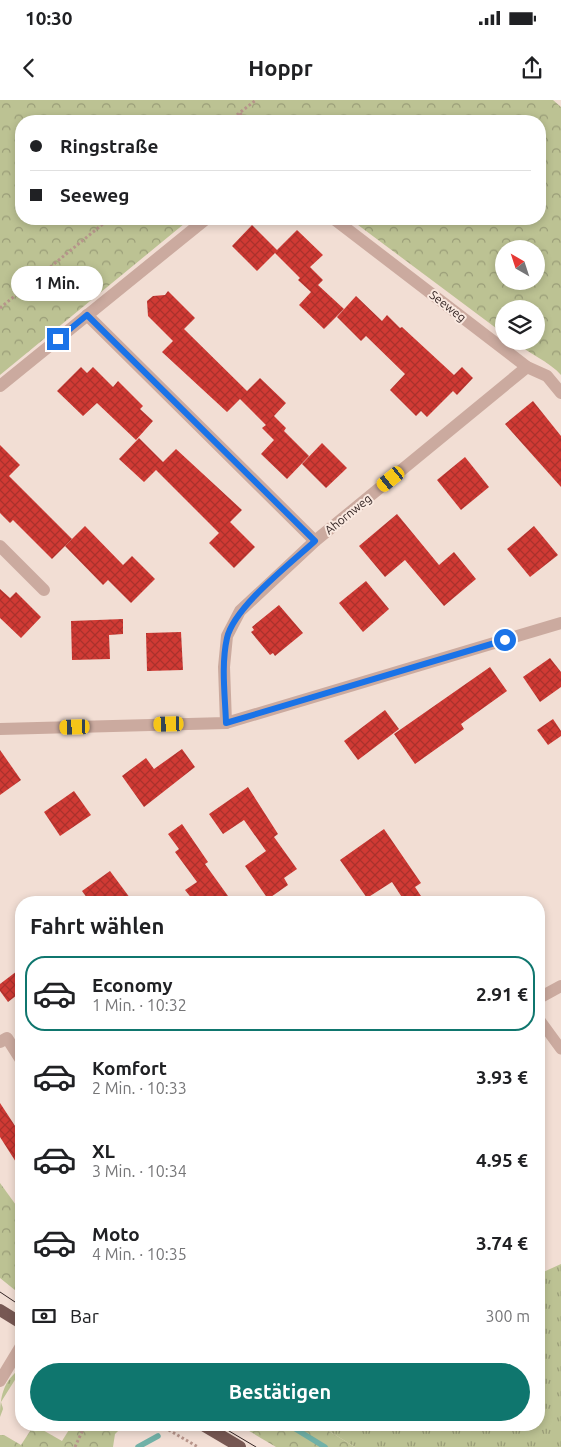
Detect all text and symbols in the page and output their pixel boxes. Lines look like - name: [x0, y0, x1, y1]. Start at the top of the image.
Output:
- text: 10:30: [25, 7, 73, 29]
- icon: back: [15, 54, 43, 82]
- icon: share: [518, 54, 546, 82]
- text: Hoppr: [248, 55, 313, 80]
- text: Ringstraße: [60, 135, 158, 157]
- text: Seeweg: [60, 184, 130, 206]
- north arrow: [495, 240, 545, 290]
- map controls: [495, 240, 545, 350]
- callout: 1 Min.: [12, 266, 104, 302]
- text: 1 Min.: [35, 274, 79, 292]
- street label: Seeweg: [427, 288, 469, 324]
- button: layers: [495, 300, 545, 350]
- route end: [47, 328, 69, 350]
- car: [374, 464, 407, 494]
- street label: Ahornweg: [322, 491, 374, 537]
- route start: [494, 629, 516, 651]
- car: [153, 716, 184, 732]
- car: [59, 719, 90, 735]
- text: Fahrt wählen: [30, 913, 164, 938]
- icon: car: [32, 971, 77, 1016]
- text: Economy: [92, 974, 173, 996]
- text: 2.91 €: [476, 983, 528, 1005]
- text: 1 Min. · 10:32: [92, 996, 187, 1014]
- icon: car: [32, 1054, 77, 1099]
- text: Komfort: [92, 1057, 167, 1079]
- text: 3.93 €: [476, 1066, 528, 1088]
- text: 2 Min. · 10:33: [92, 1079, 187, 1097]
- icon: car: [32, 1137, 77, 1182]
- text: XL: [92, 1140, 115, 1162]
- text: 4.95 €: [476, 1149, 528, 1171]
- text: 3 Min. · 10:34: [92, 1162, 187, 1180]
- icon: car: [32, 1220, 77, 1265]
- text: Moto: [92, 1223, 140, 1245]
- text: 3.74 €: [476, 1232, 528, 1254]
- text: 4 Min. · 10:35: [92, 1245, 187, 1263]
- icon: cash: [30, 1302, 58, 1330]
- text: Bar: [70, 1305, 99, 1327]
- text: 300 m: [485, 1307, 530, 1325]
- button: Bestätigen: [30, 1363, 530, 1421]

